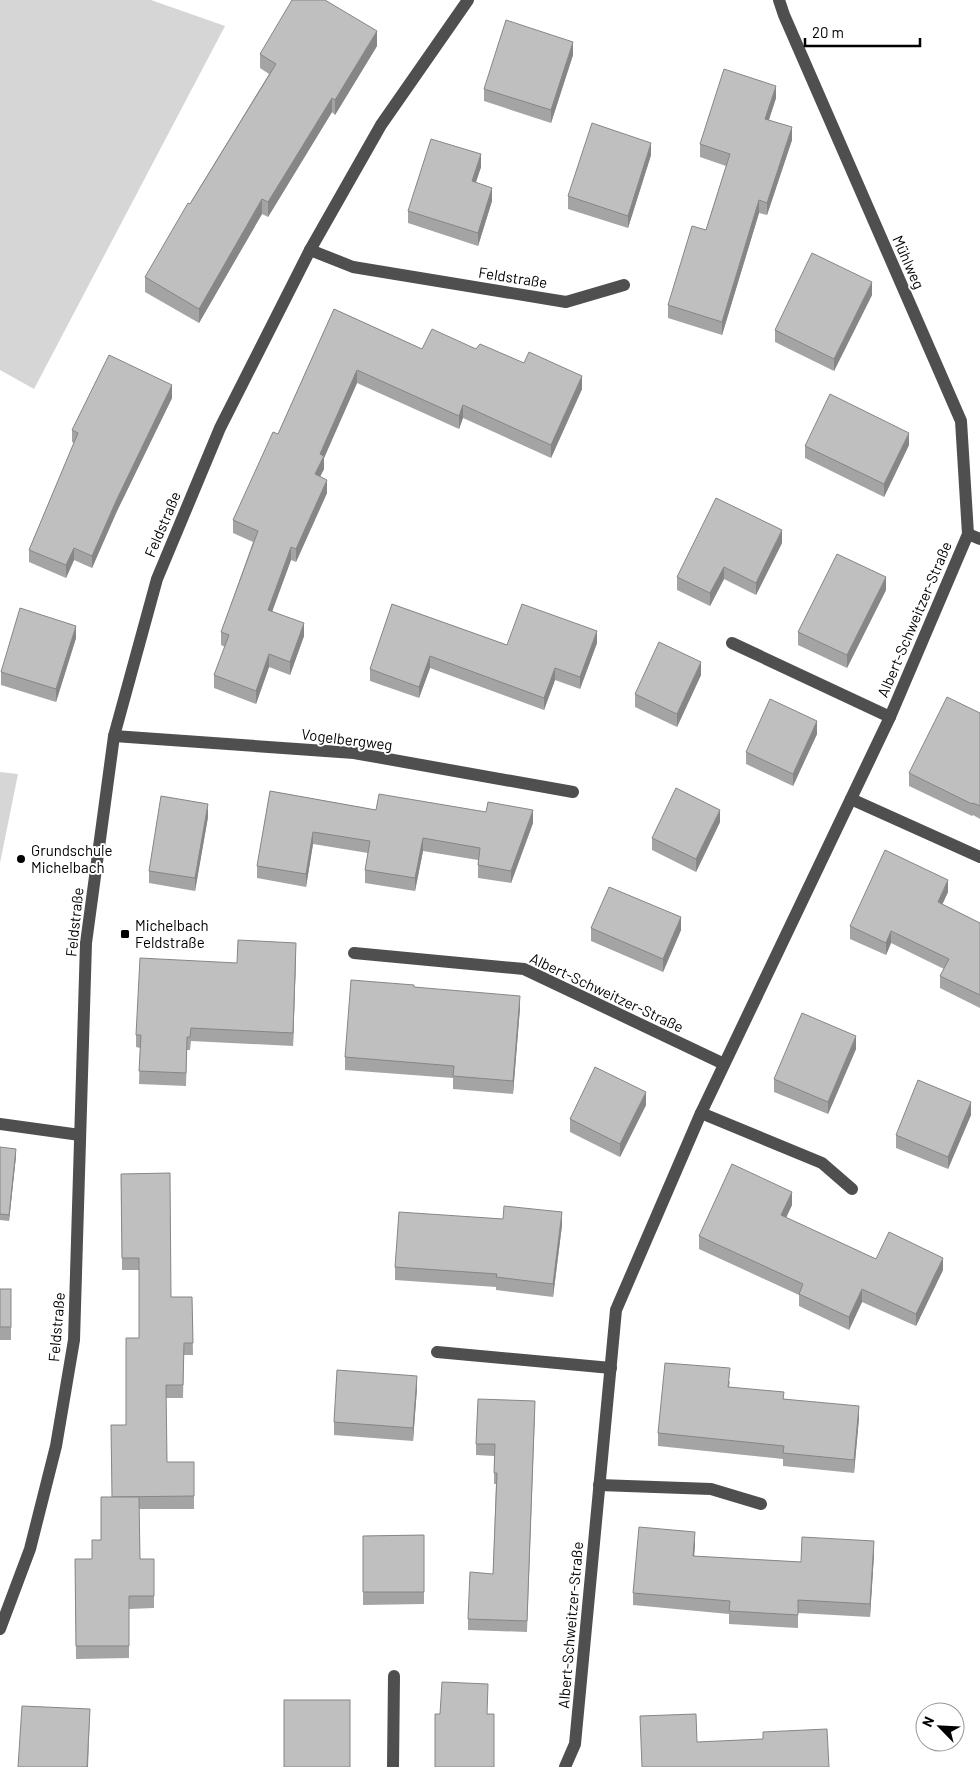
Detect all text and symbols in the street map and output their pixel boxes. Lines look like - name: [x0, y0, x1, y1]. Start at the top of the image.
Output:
- scale bar: [805, 15, 920, 47]
- text: 20 m: [812, 23, 844, 41]
- street label: Mühlweg: [889, 232, 929, 292]
- street label: Feldstraße: [477, 263, 549, 291]
- street label: Feldstraße: [140, 488, 184, 560]
- street label: Albert-Schweitzer-Straße: [873, 538, 955, 700]
- street label: Vogelbergweg: [300, 724, 394, 754]
- place label: Grundschule Michelbach: [31, 841, 112, 876]
- marker: Grundschule Michelbach: [15, 853, 27, 865]
- street label: Feldstraße: [61, 886, 87, 958]
- place label: Michelbach Feldstraße: [135, 916, 209, 951]
- marker: Michelbach Feldstraße: [119, 928, 131, 940]
- street label: Albert-Schweitzer-Straße: [527, 948, 687, 1036]
- street label: Feldstraße: [44, 1292, 68, 1362]
- street label: Albert-Schweitzer-Straße: [554, 1541, 586, 1709]
- north arrow: [915, 1702, 965, 1752]
- text: N: [918, 1714, 937, 1729]

